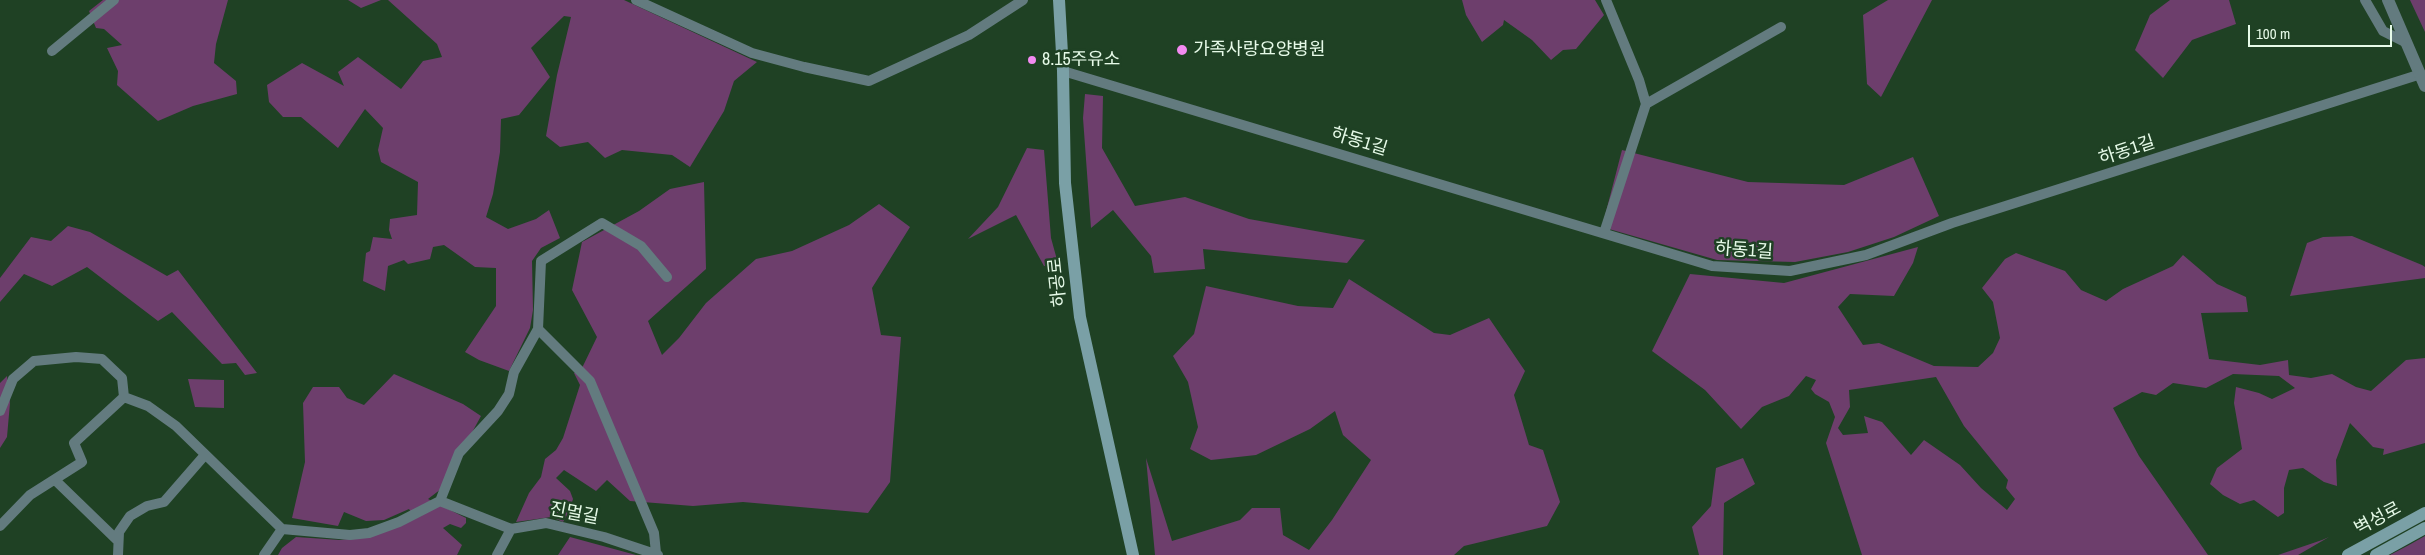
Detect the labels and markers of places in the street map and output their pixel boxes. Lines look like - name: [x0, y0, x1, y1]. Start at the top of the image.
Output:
- place label: 가족사랑요양병원: [1193, 39, 1325, 61]
- marker: 가족사랑요양병원: [1175, 43, 1189, 57]
- place label: 8.15주유소: [1042, 49, 1120, 71]
- marker: 8.15주유소: [1026, 54, 1038, 66]

